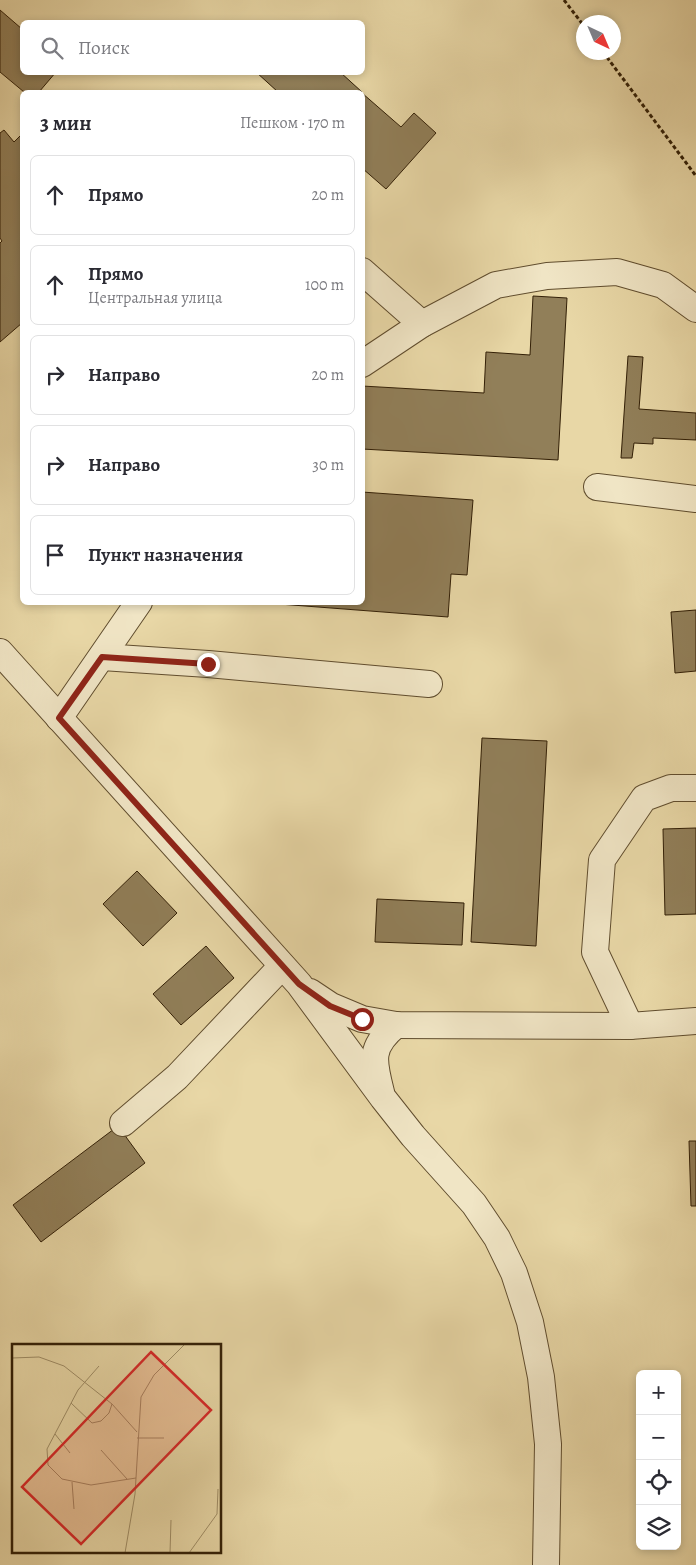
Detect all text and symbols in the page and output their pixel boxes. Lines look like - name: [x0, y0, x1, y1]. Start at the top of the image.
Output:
- north arrow: [576, 15, 621, 60]
- search box: [20, 20, 365, 75]
- icon: search: [38, 34, 66, 62]
- text: Поиск: [78, 35, 130, 61]
- text: 3 мин: [40, 109, 92, 137]
- text: Пешком · 170 m: [240, 112, 345, 134]
- icon: ahead: [41, 181, 69, 209]
- text: Прямо: [88, 182, 143, 208]
- text: 20 m: [311, 184, 344, 206]
- text: Прямо: [88, 261, 143, 287]
- icon: ahead: [41, 271, 69, 299]
- text: 100 m: [305, 274, 344, 296]
- text: Центральная улица: [88, 287, 222, 309]
- icon: right: [41, 361, 69, 389]
- text: Направо: [88, 362, 160, 388]
- text: 20 m: [311, 364, 344, 386]
- icon: right: [41, 451, 69, 479]
- text: Направо: [88, 452, 160, 478]
- text: 30 m: [312, 454, 344, 476]
- icon: arrive: [41, 541, 69, 569]
- text: Пункт назначения: [88, 542, 243, 568]
- route end: [197, 653, 220, 676]
- route start: [351, 1008, 374, 1031]
- inset map: [12, 1344, 221, 1552]
- map controls: [636, 1370, 681, 1550]
- button: +: [636, 1370, 681, 1415]
- button: −: [636, 1415, 681, 1460]
- button: locate: [636, 1460, 681, 1505]
- button: layers: [636, 1505, 681, 1550]

